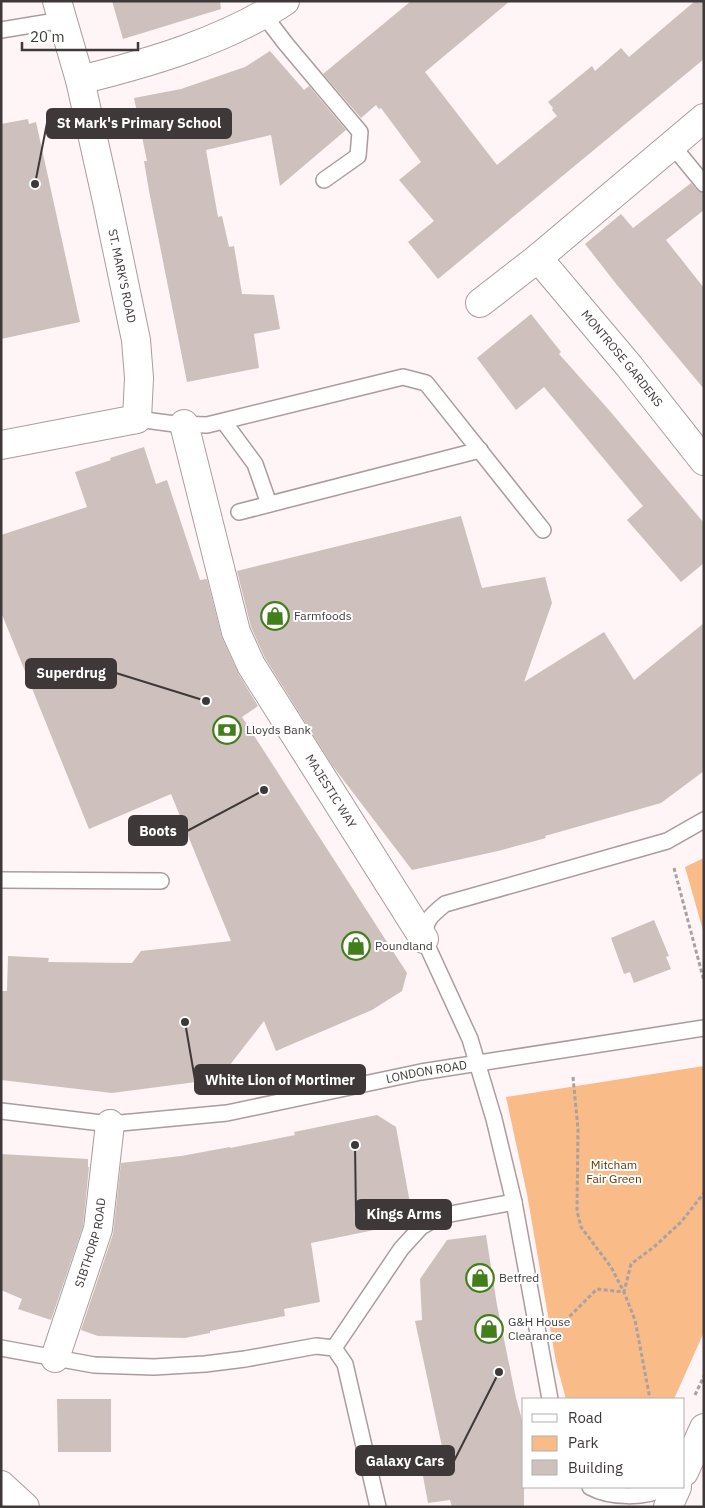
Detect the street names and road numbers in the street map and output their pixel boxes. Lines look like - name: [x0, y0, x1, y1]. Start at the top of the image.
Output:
- street label: ST. MARK'S ROAD: [105, 227, 140, 324]
- street label: MONTROSE GARDENS: [578, 307, 666, 410]
- street label: MAJESTIC WAY: [302, 751, 360, 831]
- street label: LONDON ROAD: [384, 1057, 468, 1086]
- street label: SIBTHORP ROAD: [71, 1197, 109, 1289]

